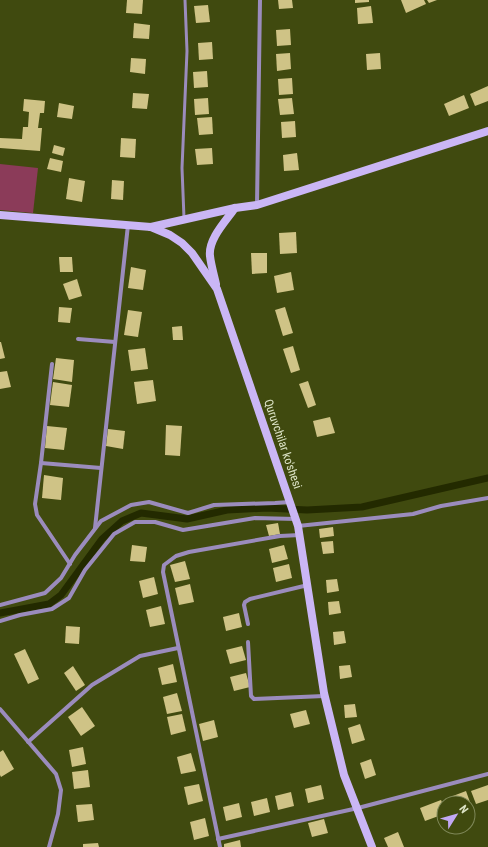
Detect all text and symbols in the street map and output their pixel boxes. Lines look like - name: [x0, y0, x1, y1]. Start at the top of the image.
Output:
- street label: Quruvchilar ko'shesi: [261, 397, 305, 491]
- north arrow: [436, 795, 476, 835]
- text: N: [456, 803, 471, 816]

